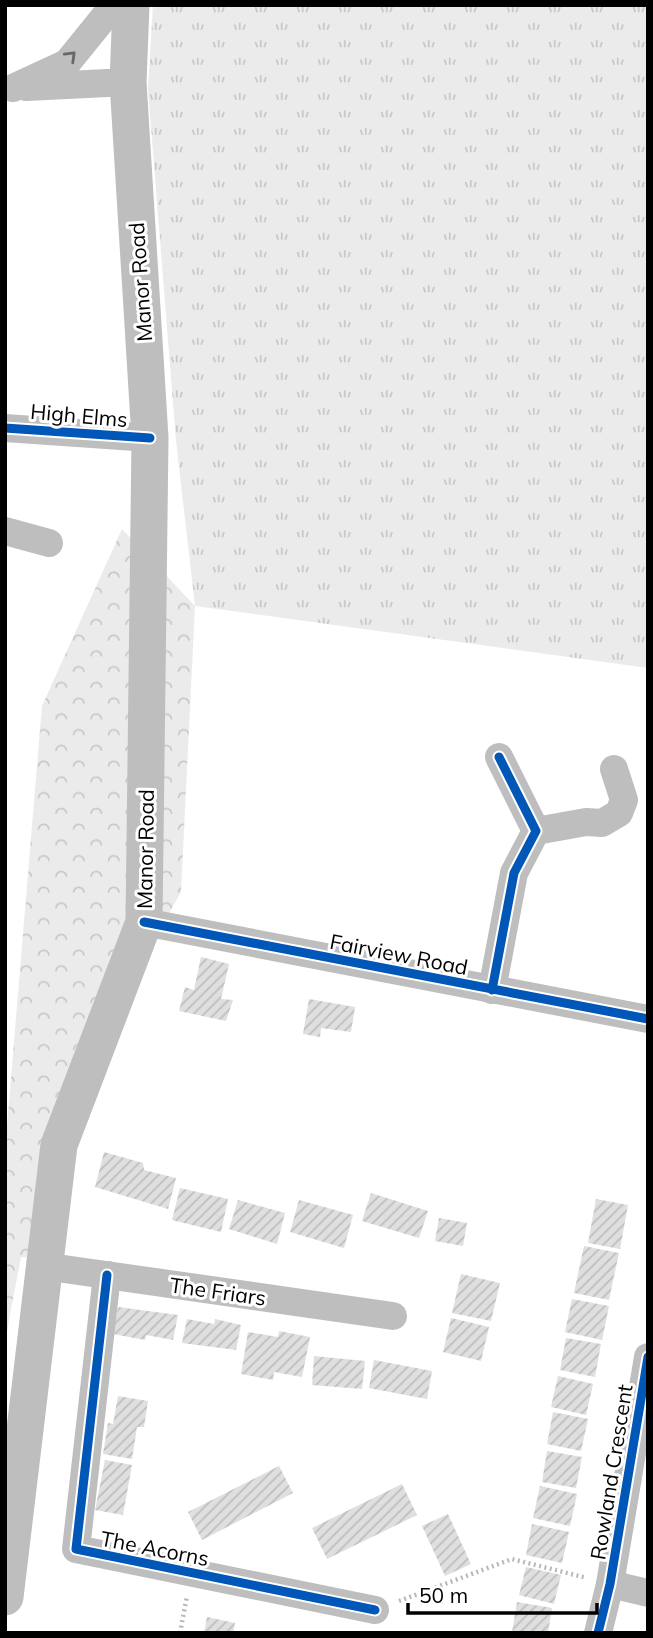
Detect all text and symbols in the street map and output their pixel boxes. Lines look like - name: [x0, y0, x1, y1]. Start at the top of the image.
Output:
- one-way arrow: [63, 52, 76, 65]
- street label: Manor Road: [123, 221, 157, 343]
- street label: High Elms: [29, 398, 129, 432]
- street label: Manor Road: [131, 789, 159, 909]
- street label: Fairview Road: [328, 928, 470, 980]
- street label: The Friars: [168, 1271, 268, 1311]
- street label: Rowland Crescent: [584, 1382, 638, 1562]
- street label: The Acorns: [99, 1525, 211, 1571]
- scale bar: [408, 1572, 597, 1616]
- text: 50 m: [419, 1582, 468, 1608]

